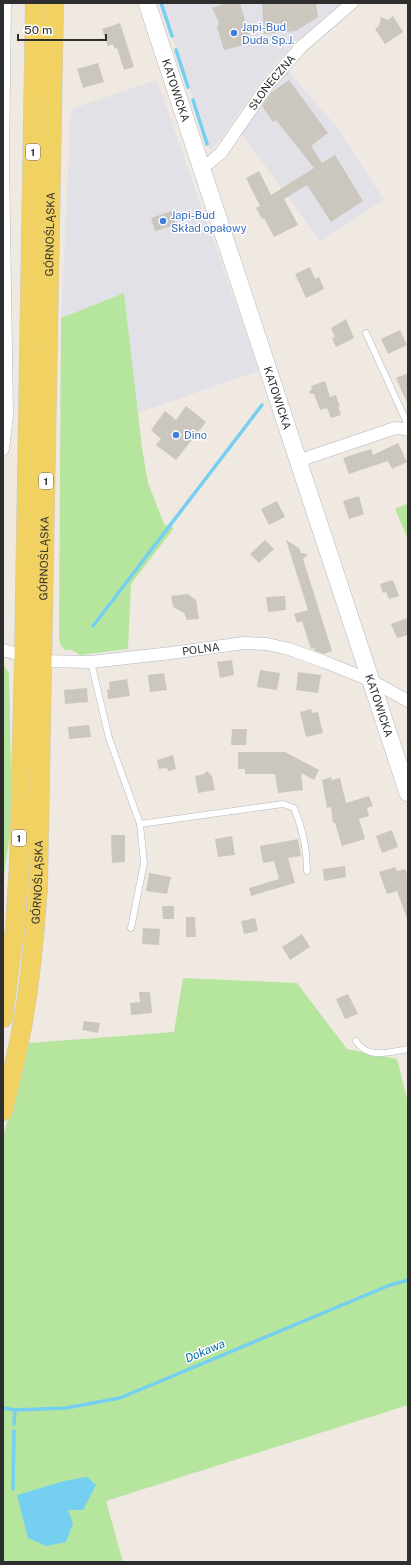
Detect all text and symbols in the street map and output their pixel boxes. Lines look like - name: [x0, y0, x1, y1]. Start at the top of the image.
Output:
- scale bar: [18, 16, 106, 42]
- place label: Japi-Bud Duda Sp.J.: [242, 21, 295, 46]
- text: 50 m: [24, 23, 52, 37]
- marker: Japi-Bud Duda Sp.J.: [229, 28, 239, 38]
- street label: SŁONECZNA: [246, 52, 298, 112]
- street label: KATOWICKA: [160, 57, 192, 124]
- road number: 1: [26, 144, 40, 160]
- street label: GÓRNOŚLĄSKA: [42, 192, 57, 276]
- place label: Japi-Bud Skład opałowy: [171, 209, 247, 234]
- marker: Japi-Bud Skład opałowy: [158, 216, 168, 226]
- street label: KATOWICKA: [262, 365, 294, 431]
- place label: Dino: [184, 429, 207, 441]
- marker: Dino: [171, 430, 181, 440]
- road number: 1: [39, 473, 53, 489]
- street label: GÓRNOŚLĄSKA: [36, 516, 51, 600]
- street label: POLNA: [181, 640, 220, 657]
- street label: KATOWICKA: [363, 673, 395, 739]
- road number: 1: [12, 830, 26, 846]
- street label: GÓRNOŚLĄSKA: [29, 840, 45, 925]
- water label: Dokawa: [183, 1336, 227, 1366]

